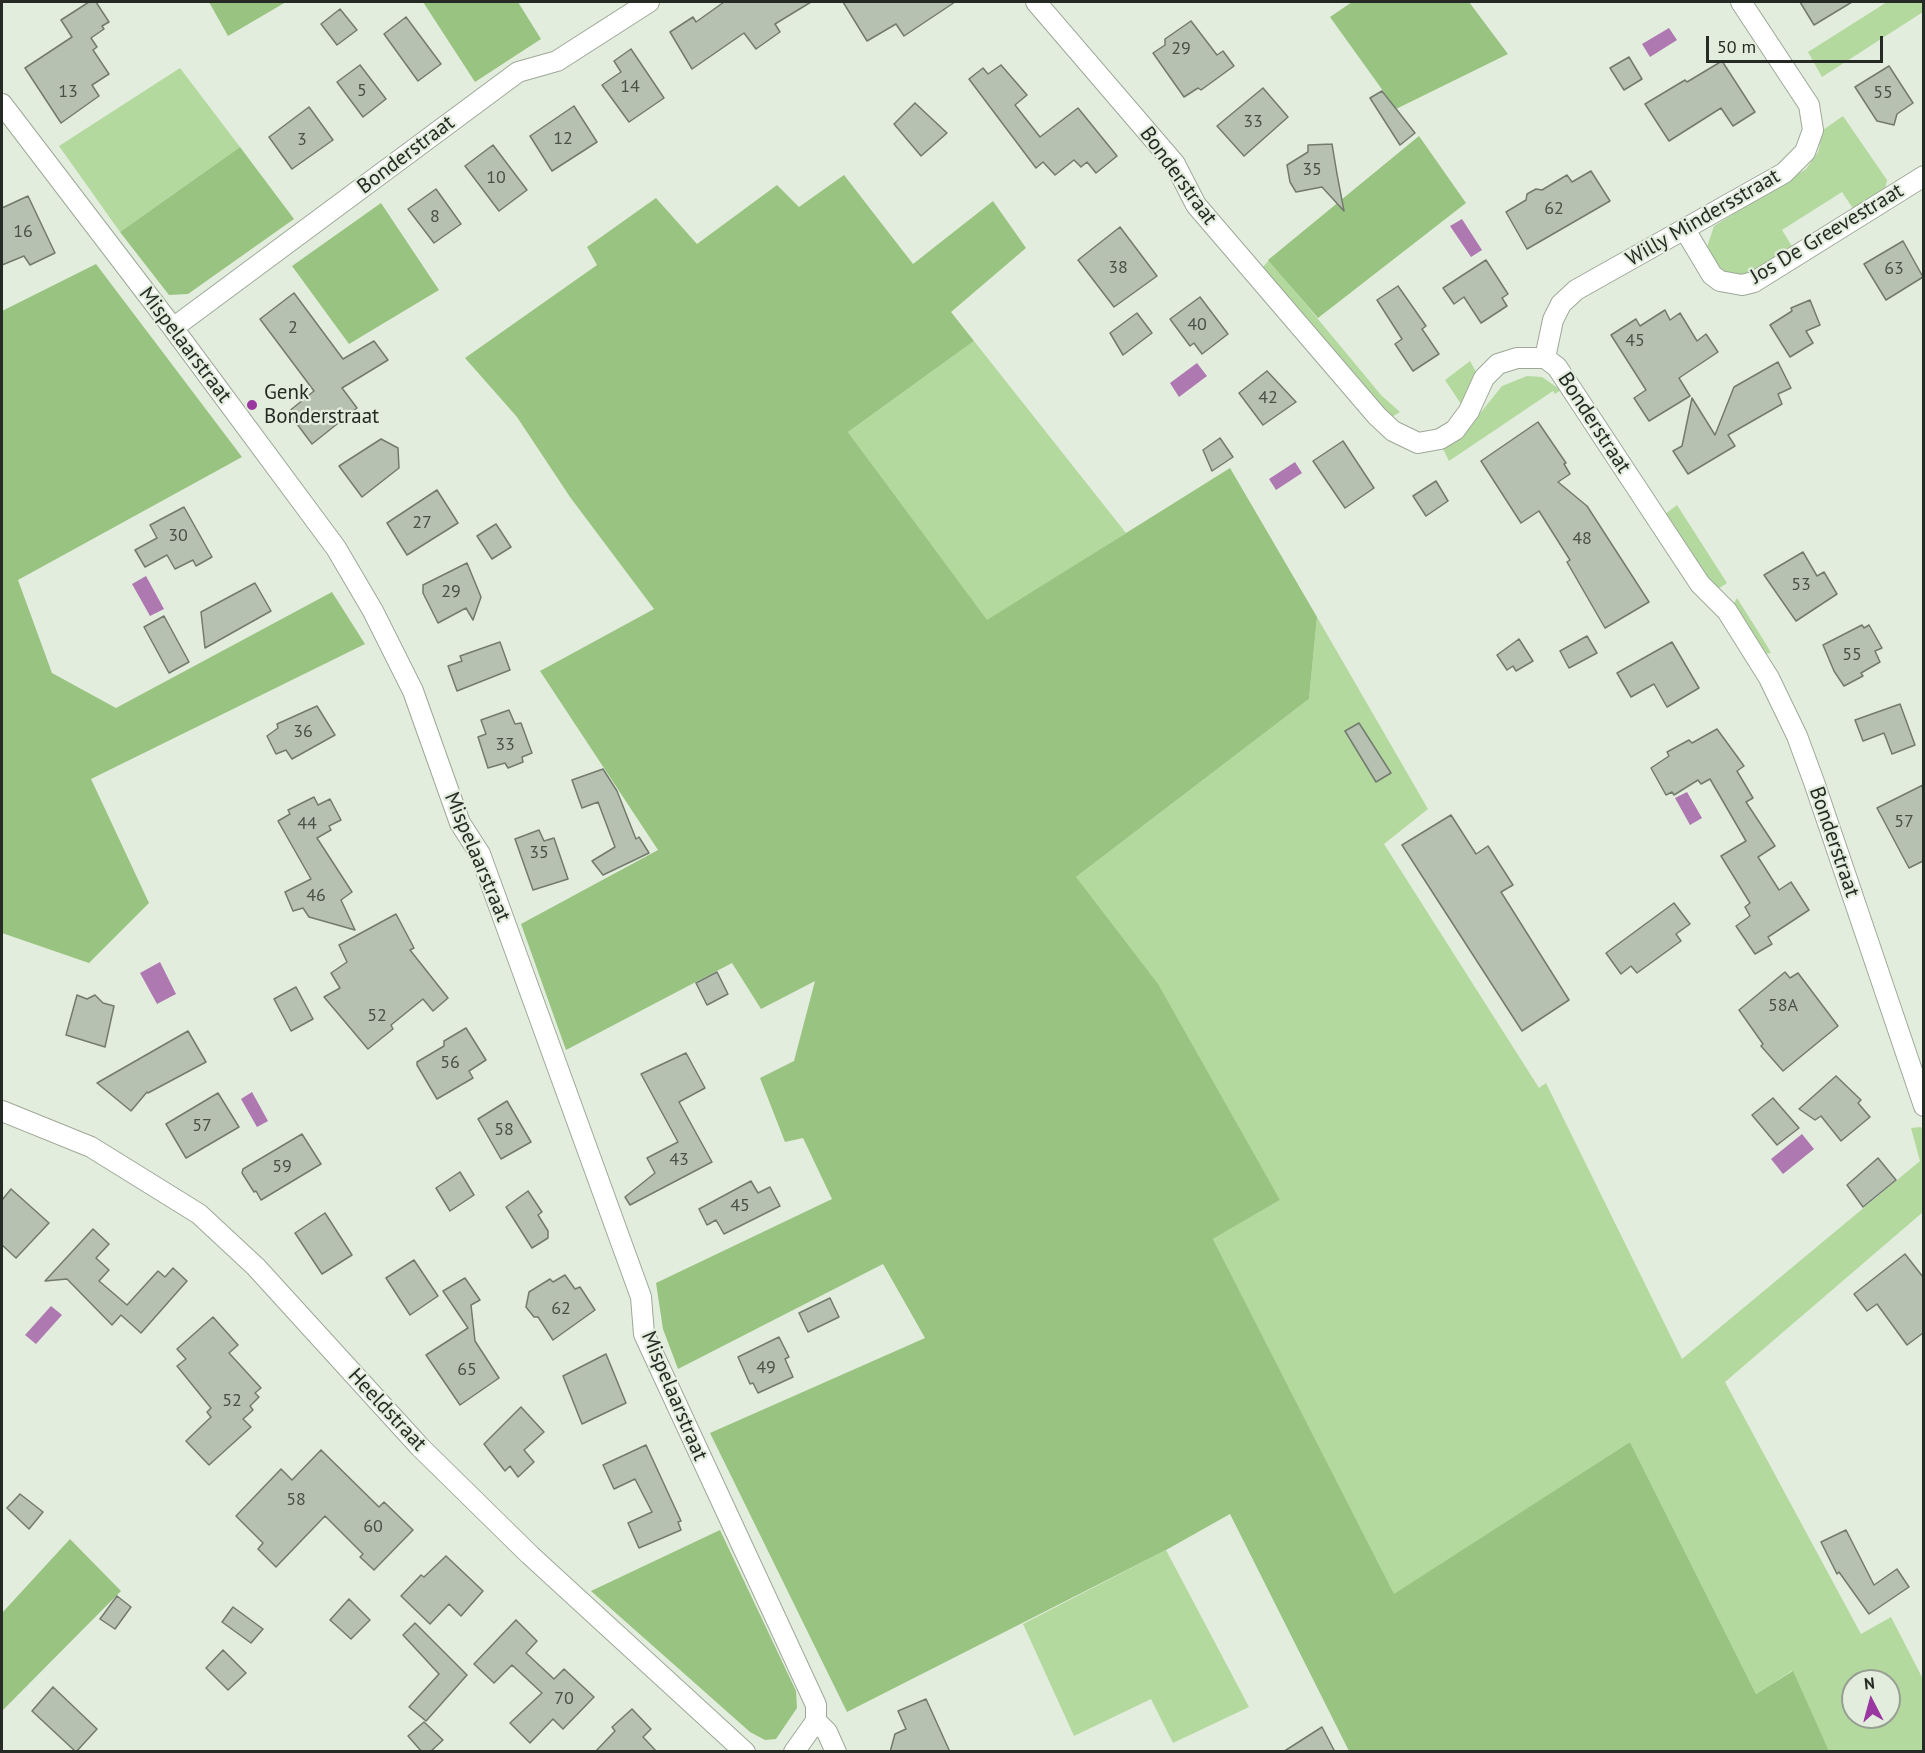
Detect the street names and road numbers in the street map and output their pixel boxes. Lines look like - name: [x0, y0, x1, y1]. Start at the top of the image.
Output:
- street label: Bonderstraat: [352, 110, 460, 200]
- street label: Bonderstraat: [1134, 122, 1222, 230]
- street label: Willy Mindersstraat: [1622, 164, 1784, 272]
- street label: Jos De Greevestraat: [1746, 178, 1908, 290]
- street label: Mispelaarstraat: [133, 282, 237, 408]
- street label: Bonderstraat: [1552, 368, 1636, 478]
- street label: Bonderstraat: [1803, 783, 1865, 901]
- street label: Mispelaarstraat: [438, 788, 516, 926]
- street label: Mispelaarstraat: [635, 1327, 713, 1465]
- street label: Heeldstraat: [342, 1363, 432, 1457]

